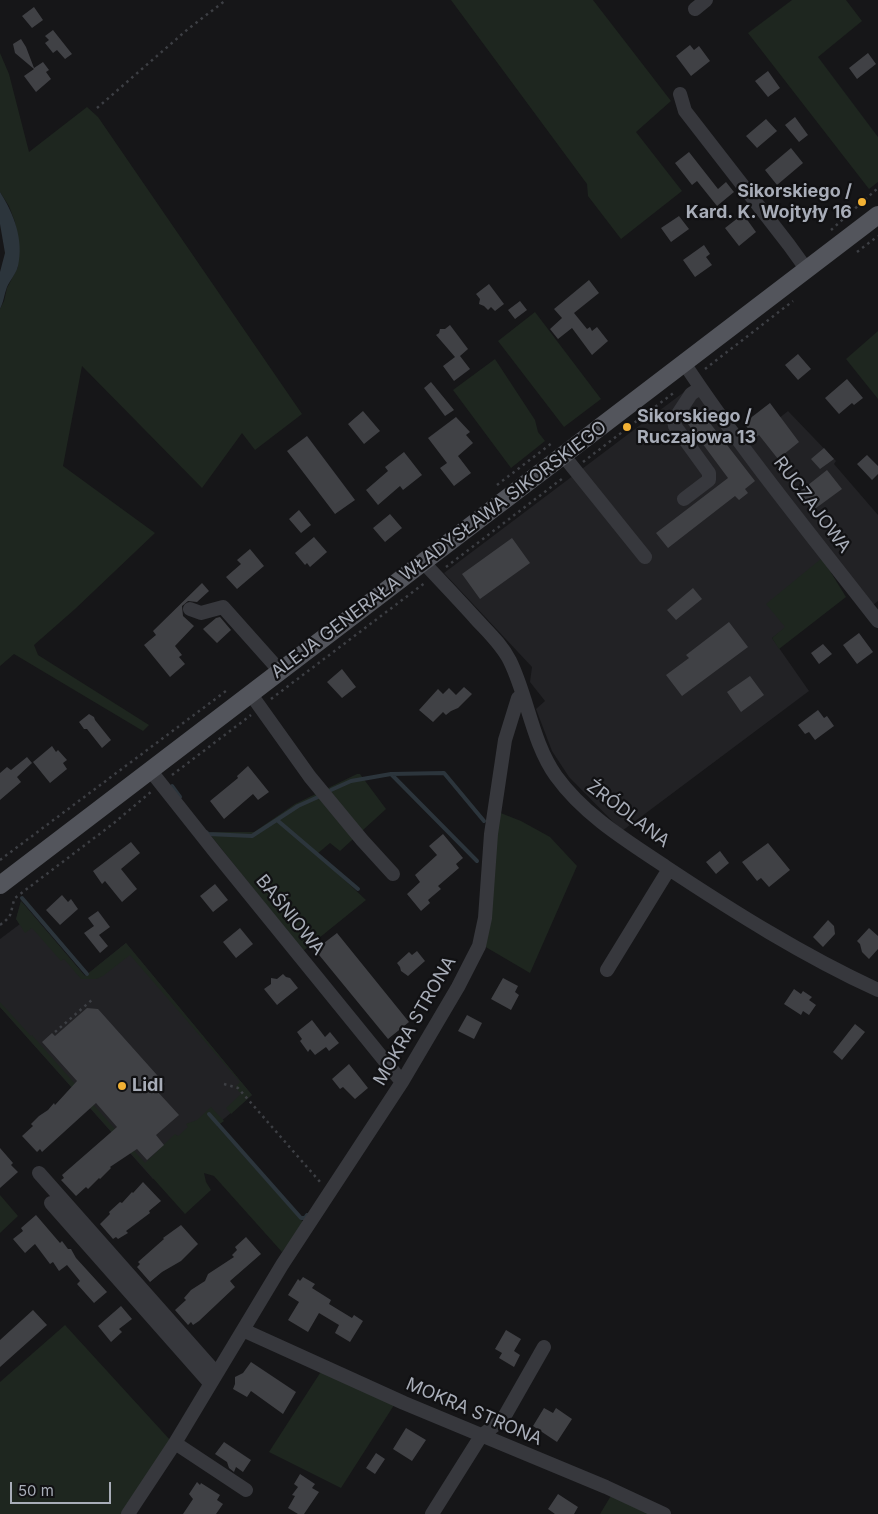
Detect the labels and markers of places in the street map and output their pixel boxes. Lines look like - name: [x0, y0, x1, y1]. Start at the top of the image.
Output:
- place label: Sikorskiego / Kard. K. Wojtyły 16: [686, 181, 852, 223]
- marker: Sikorskiego / Kard. K. Wojtyły 16: [856, 196, 868, 208]
- place label: Sikorskiego / Ruczajowa 13: [637, 406, 756, 448]
- marker: Sikorskiego / Ruczajowa 13: [621, 421, 633, 433]
- place label: Lidl: [132, 1075, 163, 1097]
- marker: Lidl: [116, 1080, 128, 1092]

